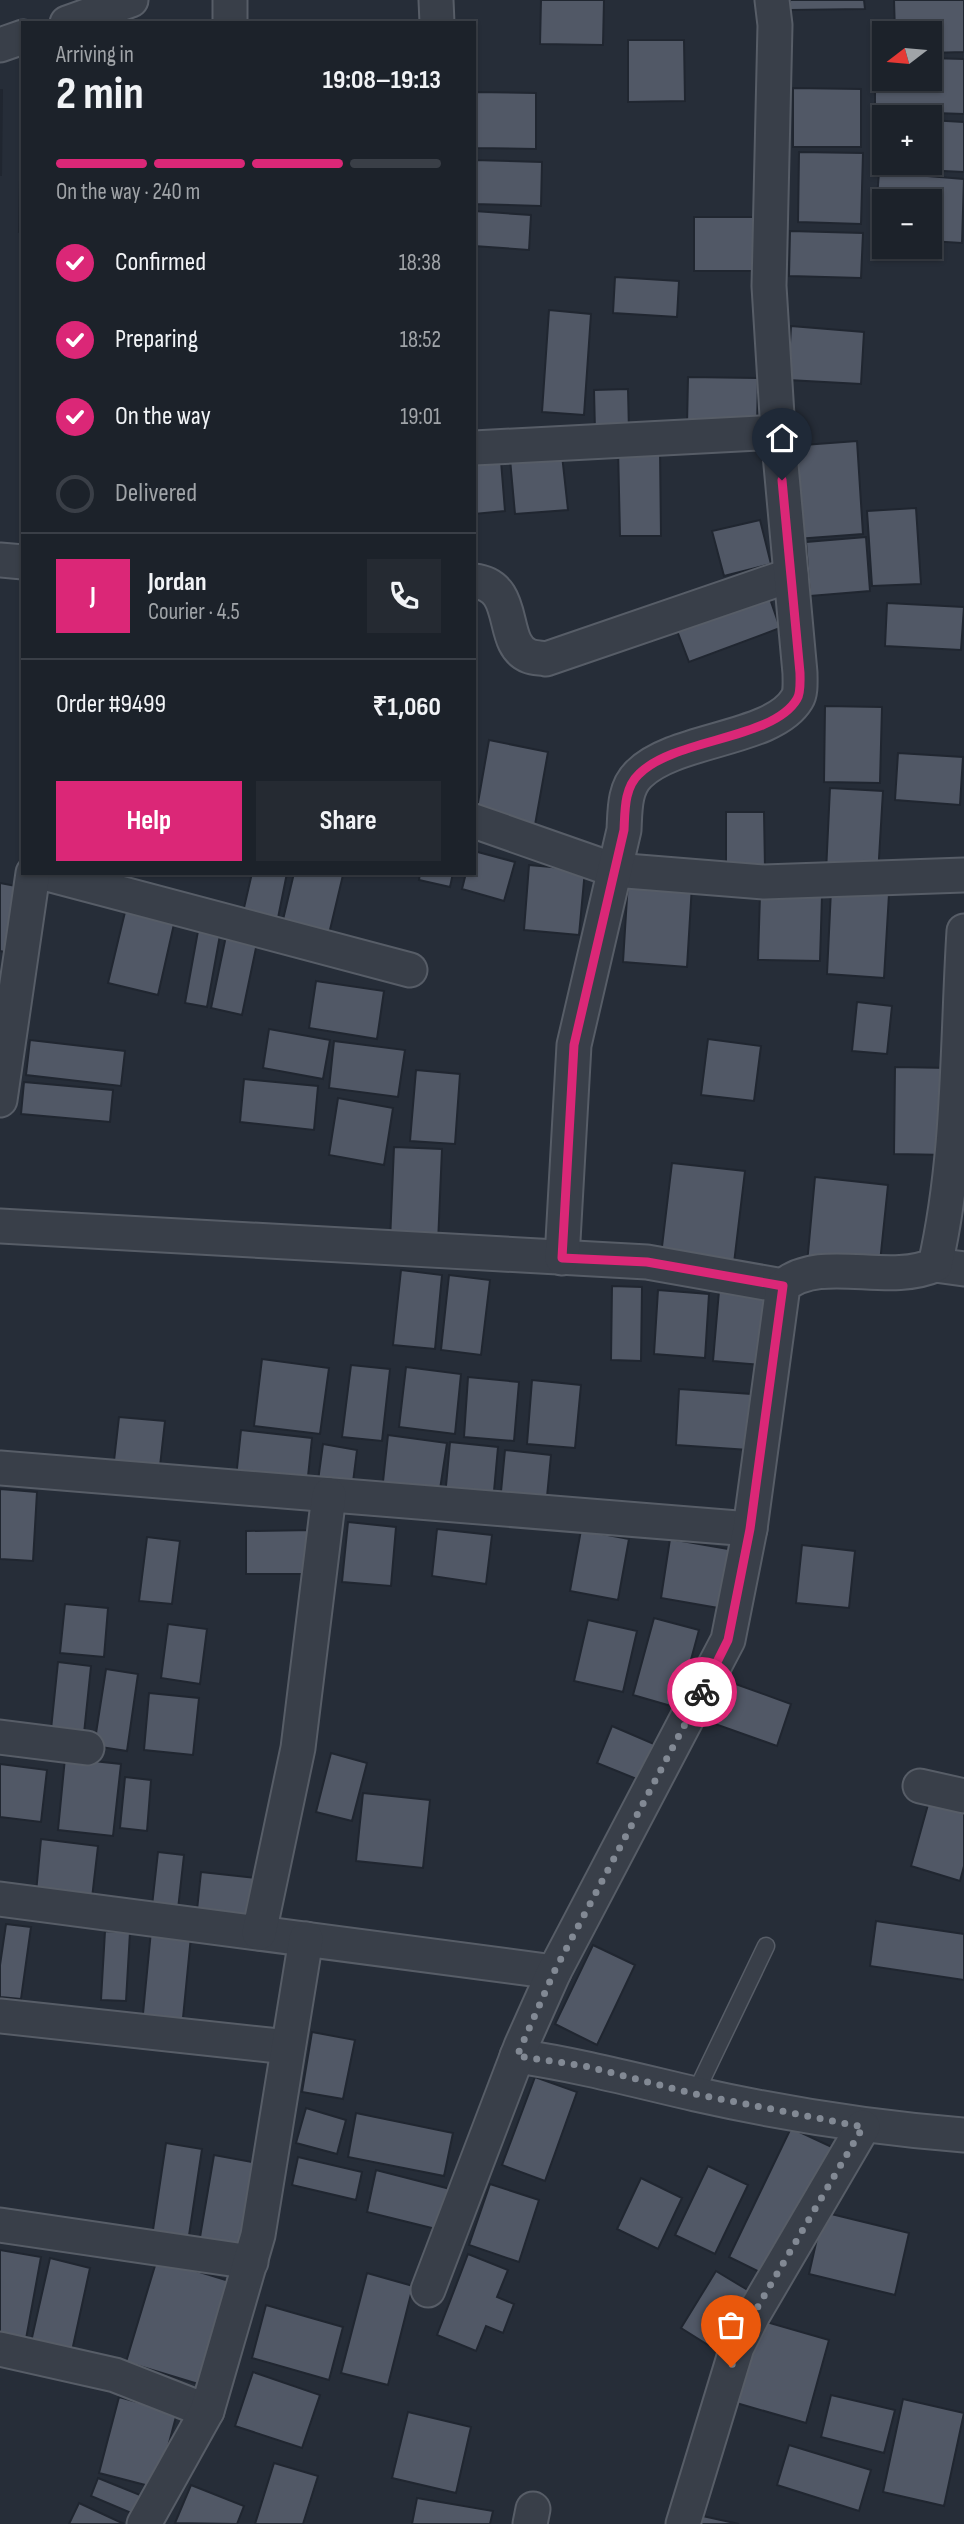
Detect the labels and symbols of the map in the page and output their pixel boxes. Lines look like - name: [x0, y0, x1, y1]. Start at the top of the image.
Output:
- north arrow: [872, 21, 942, 91]
- pin: [752, 408, 812, 480]
- courier: [667, 1657, 737, 1727]
- pin: [701, 2295, 761, 2367]

